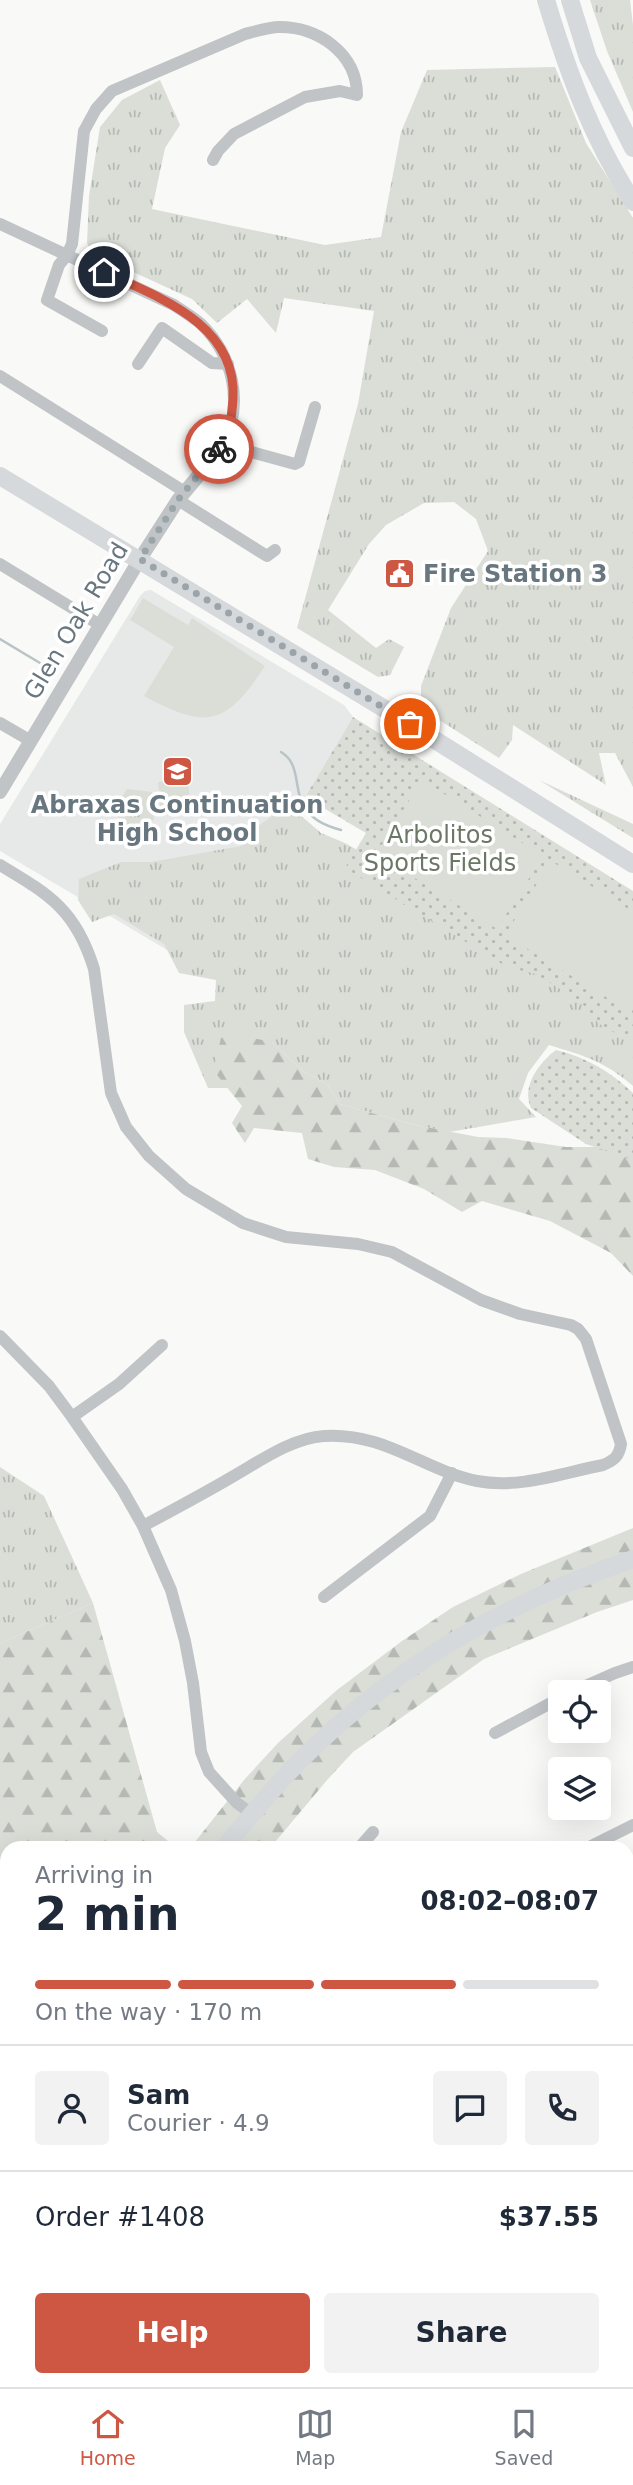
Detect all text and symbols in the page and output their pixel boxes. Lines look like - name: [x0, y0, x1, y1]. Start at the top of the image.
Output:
- pin: [74, 242, 134, 302]
- icon: home: [85, 253, 123, 291]
- courier: [184, 414, 254, 484]
- icon: bike: [200, 430, 238, 468]
- street label: Glen Oak Road: [18, 537, 134, 705]
- public building icon: Fire Station 3: [383, 557, 417, 591]
- place label: Fire Station 3: [423, 560, 607, 588]
- pin: [380, 694, 440, 754]
- icon: bag: [391, 705, 429, 743]
- school or university icon: Abraxas Continuation High School: [160, 754, 194, 788]
- place label: Abraxas Continuation High School: [31, 791, 323, 847]
- park label: Arbolitos Sports Fields: [364, 821, 516, 877]
- map controls: [548, 1680, 611, 1820]
- button: locate: [548, 1680, 611, 1743]
- button: layers: [548, 1757, 611, 1820]
- text: Arriving in: [35, 1862, 153, 1888]
- text: 08:02–08:07: [420, 1886, 599, 1916]
- text: 2 min: [35, 1887, 179, 1941]
- text: On the way · 170 m: [35, 1999, 262, 2025]
- button: person: [35, 2071, 109, 2145]
- button: chat: [433, 2071, 507, 2145]
- button: phone: [525, 2071, 599, 2145]
- text: Sam: [127, 2080, 190, 2110]
- text: Courier · 4.9: [127, 2110, 270, 2136]
- text: Order #1408: [35, 2202, 205, 2232]
- text: $37.55: [499, 2202, 599, 2232]
- button: Help: [35, 2293, 310, 2373]
- button: Share: [324, 2293, 599, 2373]
- tab: Home: [80, 2405, 136, 2469]
- tab: Map: [295, 2405, 335, 2469]
- tab: Saved: [495, 2405, 553, 2469]

